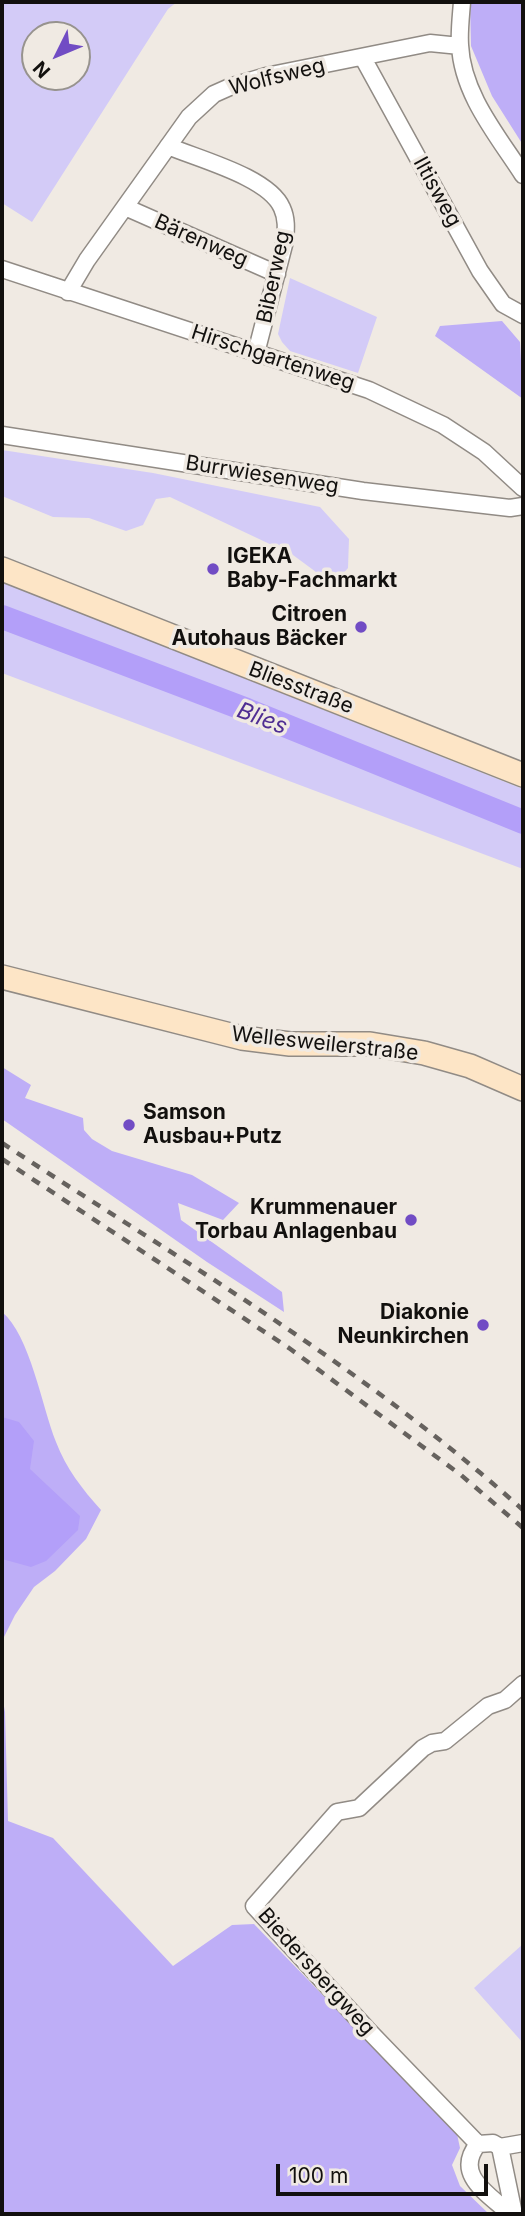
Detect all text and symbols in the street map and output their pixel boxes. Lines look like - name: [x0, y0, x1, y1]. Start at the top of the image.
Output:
- north arrow: [21, 21, 91, 91]
- street label: Wolfsweg: [227, 53, 327, 101]
- text: N: [28, 56, 55, 82]
- street label: Iltisweg: [408, 153, 466, 231]
- street label: Bärenweg: [150, 209, 252, 273]
- street label: Biberweg: [252, 228, 296, 326]
- street label: Hirschgartenweg: [188, 320, 358, 396]
- street label: Burrwiesenweg: [184, 450, 340, 500]
- place label: IGEKA Baby-Fachmarkt: [227, 544, 397, 594]
- marker: IGEKA Baby-Fachmarkt: [205, 561, 221, 577]
- place label: Citroen Autohaus Bäcker: [172, 602, 347, 652]
- marker: Citroen Autohaus Bäcker: [353, 619, 369, 635]
- street label: Bliesstraße: [245, 657, 357, 719]
- water label: Blies: [233, 697, 291, 741]
- street label: Wellesweilerstraße: [230, 1022, 420, 1066]
- place label: Samson Ausbau+Putz: [143, 1100, 282, 1150]
- marker: Samson Ausbau+Putz: [121, 1117, 137, 1133]
- place label: Krummenauer Torbau Anlagenbau: [195, 1195, 397, 1245]
- marker: Krummenauer Torbau Anlagenbau: [403, 1212, 419, 1228]
- place label: Diakonie Neunkirchen: [337, 1300, 469, 1350]
- marker: Diakonie Neunkirchen: [475, 1317, 491, 1333]
- street label: Biedersbergweg: [252, 1903, 380, 2041]
- scale bar: [280, 2150, 492, 2194]
- text: 100 m: [289, 2163, 348, 2188]

